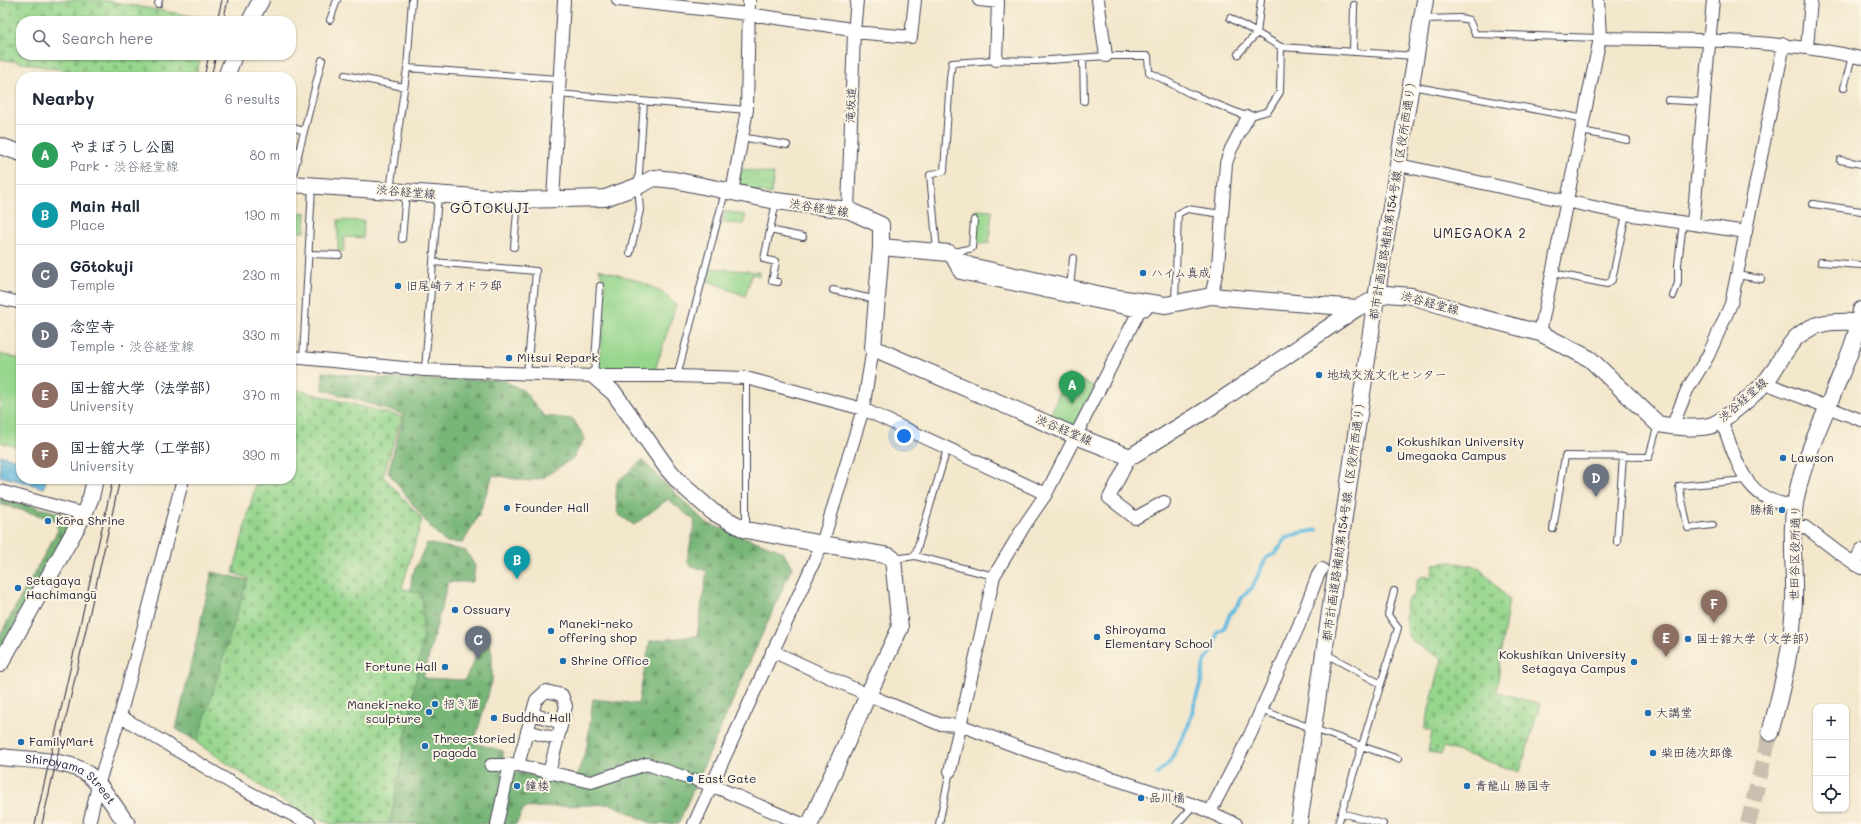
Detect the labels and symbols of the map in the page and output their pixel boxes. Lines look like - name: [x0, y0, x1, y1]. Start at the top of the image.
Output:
- street label: 都市計画道路補助第154号線（区役所西通り）: [1365, 74, 1419, 321]
- street label: 滝坂道: [841, 87, 859, 123]
- street label: 渋谷経堂線: [375, 180, 437, 202]
- street label: 渋谷経堂線: [788, 194, 850, 220]
- district label: GŌTOKUJI: [450, 198, 530, 217]
- district label: UMEGAOKA 2: [1433, 224, 1527, 241]
- place label: ハイム真成: [1151, 264, 1211, 280]
- marker: ハイム真成: [1138, 268, 1148, 278]
- place label: 旧尾崎テオドラ邸: [406, 277, 502, 293]
- marker: 旧尾崎テオドラ邸: [393, 281, 403, 291]
- street label: 渋谷経堂線: [1399, 287, 1461, 318]
- place label: Mitsui Repark: [517, 349, 598, 365]
- marker: Mitsui Repark: [504, 353, 514, 363]
- place label: 地域交流文化センター: [1327, 366, 1447, 382]
- marker: 地域交流文化センター: [1314, 370, 1324, 380]
- pin: A: [1059, 371, 1085, 404]
- street label: 渋谷経堂線: [1714, 374, 1770, 425]
- street label: 都市計画道路補助第154号線（区役所西通り）: [1318, 395, 1368, 642]
- street label: 渋谷経堂線: [1034, 410, 1095, 448]
- your location: [894, 426, 914, 446]
- place label: Kokushikan University Umegaoka Campus: [1397, 433, 1524, 463]
- marker: Kokushikan University Umegaoka Campus: [1384, 444, 1394, 454]
- place label: Lawson: [1791, 449, 1834, 465]
- marker: Lawson: [1778, 453, 1788, 463]
- pin: D: [1583, 464, 1609, 497]
- place label: Founder Hall: [515, 499, 589, 515]
- place label: 勝橋: [1750, 501, 1774, 517]
- marker: Founder Hall: [502, 503, 512, 513]
- marker: 勝橋: [1777, 505, 1787, 515]
- street label: 世田谷区役所通り: [1785, 505, 1803, 601]
- place label: Kōra Shrine: [56, 512, 125, 528]
- marker: Kōra Shrine: [43, 516, 53, 526]
- pin: B: [504, 546, 530, 579]
- place label: Setagaya Hachimangū: [26, 572, 97, 602]
- marker: Setagaya Hachimangū: [13, 583, 23, 593]
- pin: F: [1701, 590, 1727, 623]
- place label: Ossuary: [463, 601, 511, 617]
- marker: Ossuary: [450, 605, 460, 615]
- place label: Maneki-neko offering shop: [559, 615, 637, 645]
- place label: Shiroyama Elementary School: [1105, 621, 1213, 651]
- pin: E: [1653, 624, 1679, 657]
- pin: C: [465, 626, 491, 659]
- marker: Maneki-neko offering shop: [546, 626, 556, 636]
- place label: 国士舘大学（文学部）: [1696, 630, 1816, 646]
- marker: Shiroyama Elementary School: [1092, 632, 1102, 642]
- marker: 国士舘大学（文学部）: [1683, 634, 1693, 644]
- place label: Kokushikan University Setagaya Campus: [1499, 646, 1626, 676]
- place label: Shrine Office: [571, 652, 649, 668]
- marker: Shrine Office: [558, 656, 568, 666]
- marker: Kokushikan University Setagaya Campus: [1629, 657, 1639, 667]
- place label: Fortune Hall: [365, 658, 437, 674]
- marker: Fortune Hall: [440, 662, 450, 672]
- place label: 招き猫: [443, 695, 479, 711]
- place label: Maneki-neko sculpture: [347, 696, 421, 726]
- marker: 招き猫: [430, 699, 440, 709]
- place label: 大講堂: [1656, 704, 1692, 720]
- marker: Maneki-neko sculpture: [424, 707, 434, 717]
- marker: 大講堂: [1643, 708, 1653, 718]
- place label: Buddha Hall: [502, 709, 571, 725]
- marker: Buddha Hall: [489, 713, 499, 723]
- place label: Three-storied pagoda: [433, 730, 516, 760]
- place label: FamilyMart: [29, 733, 94, 749]
- marker: FamilyMart: [16, 737, 26, 747]
- marker: Three-storied pagoda: [420, 741, 430, 751]
- place label: 柴田徳次郎像: [1661, 744, 1733, 760]
- marker: 柴田徳次郎像: [1648, 748, 1658, 758]
- street label: Shiroyama Street: [25, 750, 120, 807]
- place label: East Gate: [698, 770, 756, 786]
- marker: East Gate: [685, 774, 695, 784]
- place label: 鐘楼: [525, 777, 549, 793]
- place label: 青龍山 勝国寺: [1475, 777, 1551, 793]
- marker: 鐘楼: [512, 781, 522, 791]
- marker: 青龍山 勝国寺: [1462, 781, 1472, 791]
- place label: 品川橋: [1149, 789, 1185, 805]
- marker: 品川橋: [1136, 793, 1146, 803]

